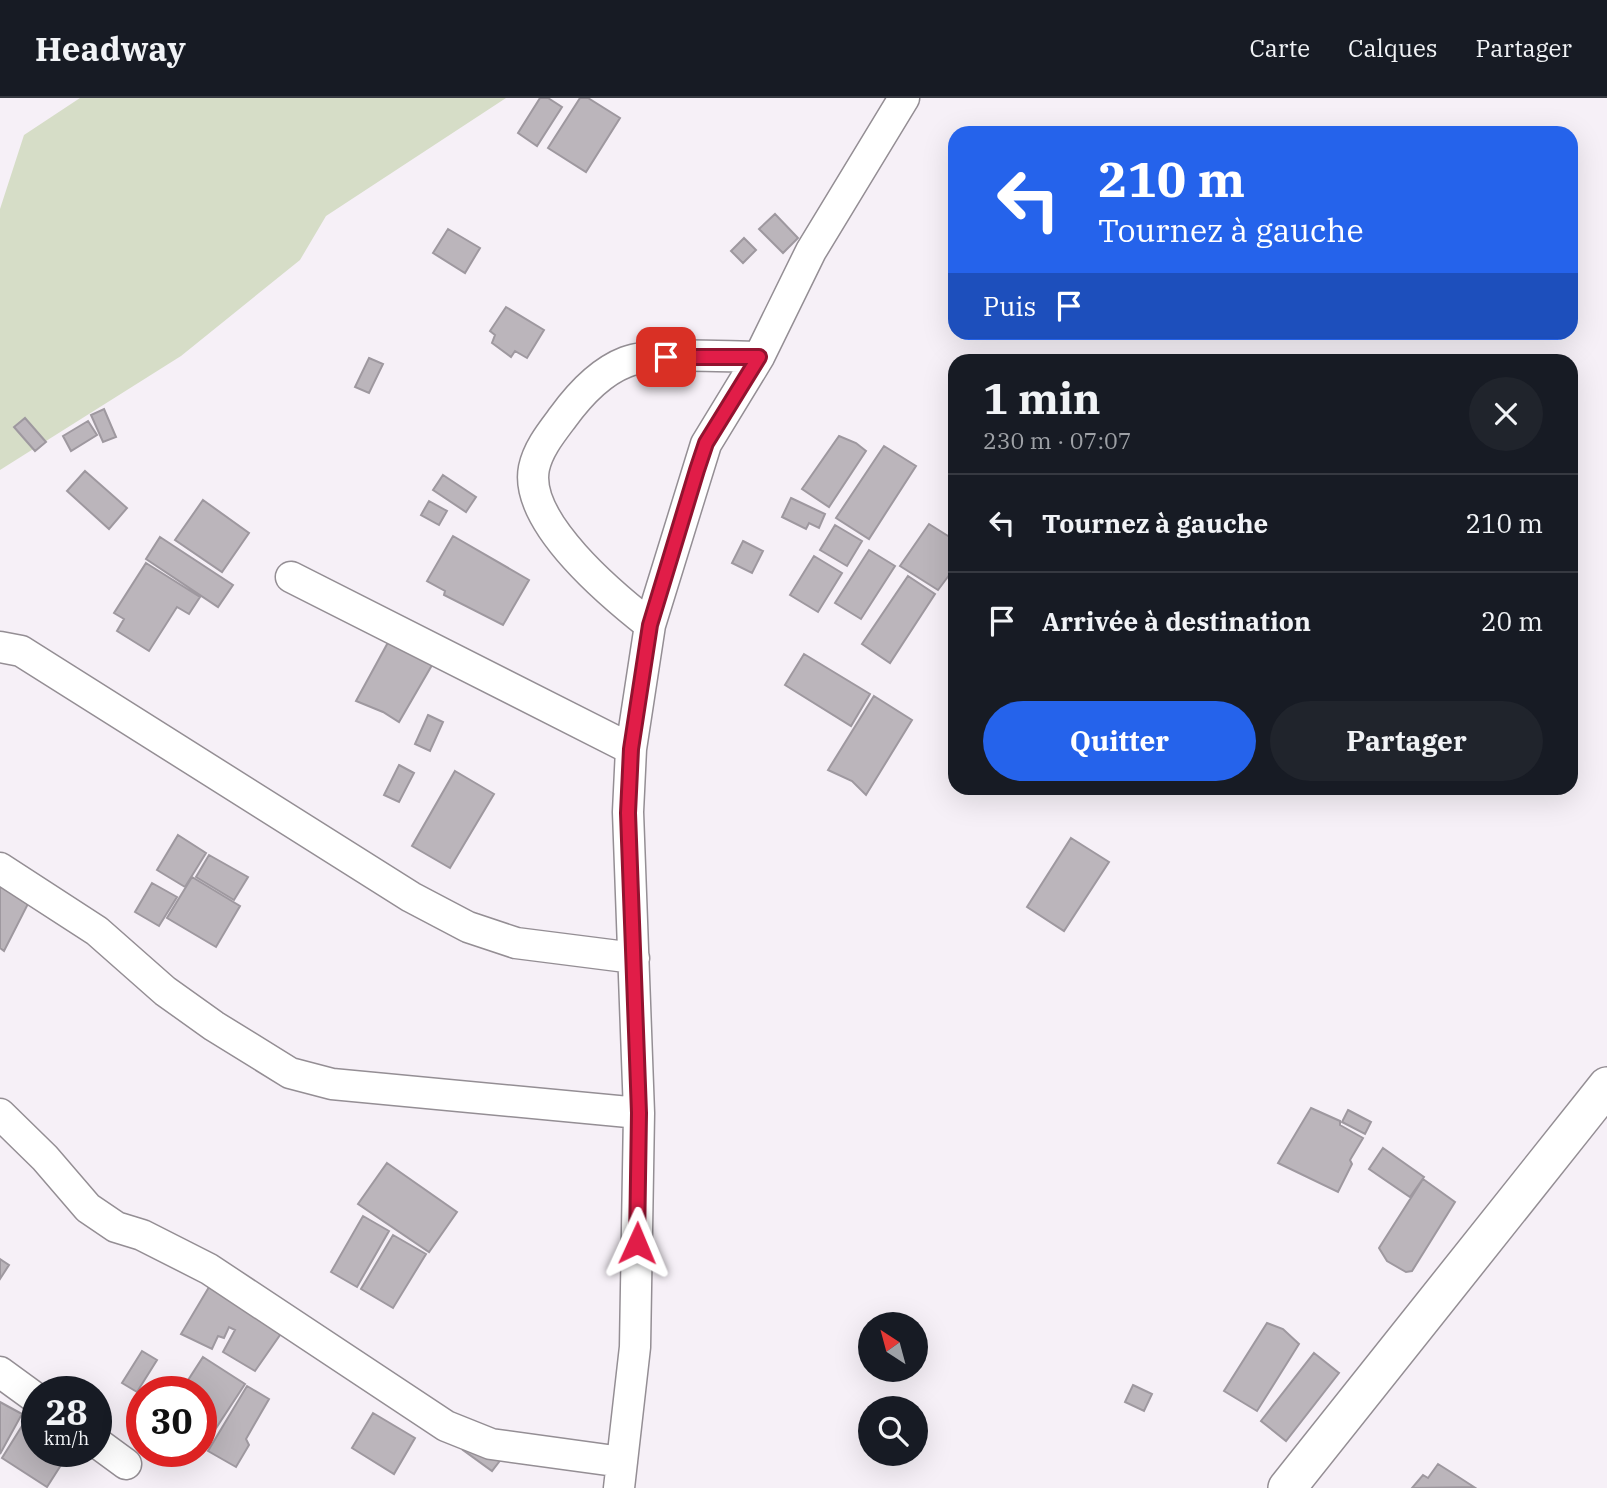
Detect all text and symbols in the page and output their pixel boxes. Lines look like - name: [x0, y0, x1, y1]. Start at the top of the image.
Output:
- text: Headway: [35, 27, 186, 70]
- text: Carte: [1249, 32, 1310, 64]
- text: Calques: [1348, 32, 1438, 64]
- text: Partager: [1476, 32, 1572, 64]
- text: 210 m: [1098, 147, 1245, 210]
- icon: left: [983, 154, 1074, 245]
- text: Tournez à gauche: [1098, 209, 1364, 251]
- icon: arrive: [1050, 287, 1088, 325]
- text: Puis: [983, 289, 1036, 323]
- pin: [636, 327, 696, 387]
- icon: arrive: [647, 338, 685, 376]
- text: 1 min: [983, 371, 1101, 426]
- button: close: [1469, 377, 1543, 451]
- text: 230 m · 07:07: [983, 425, 1132, 455]
- icon: left: [983, 504, 1021, 542]
- text: Tournez à gauche: [1042, 506, 1268, 540]
- text: 210 m: [1465, 506, 1543, 540]
- icon: arrive: [983, 602, 1021, 640]
- text: Arrivée à destination: [1042, 604, 1311, 638]
- text: 20 m: [1481, 604, 1543, 638]
- button: Quitter: [983, 701, 1256, 781]
- button: Partager: [1270, 701, 1543, 781]
- position arrow: [600, 1206, 674, 1280]
- north arrow: [858, 1312, 928, 1382]
- map controls: [858, 1312, 928, 1466]
- speed limit sign: 30: [126, 1376, 217, 1467]
- text: 28: [45, 1389, 88, 1435]
- button: search: [858, 1396, 928, 1466]
- text: km/h: [44, 1427, 89, 1450]

